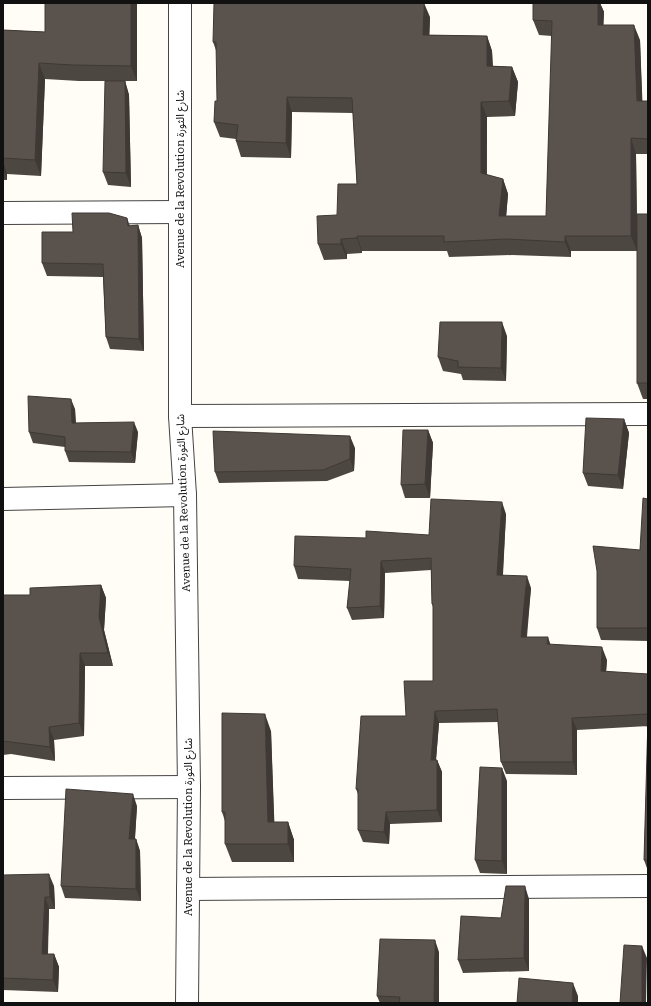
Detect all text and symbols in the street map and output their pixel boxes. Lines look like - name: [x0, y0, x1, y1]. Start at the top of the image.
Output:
- street label: Avenue de la Revolution شارع الثورة: [174, 90, 188, 268]
- street label: Avenue de la Revolution شارع الثورة: [174, 413, 194, 592]
- street label: Avenue de la Revolution شارع الثورة: [182, 738, 196, 916]

